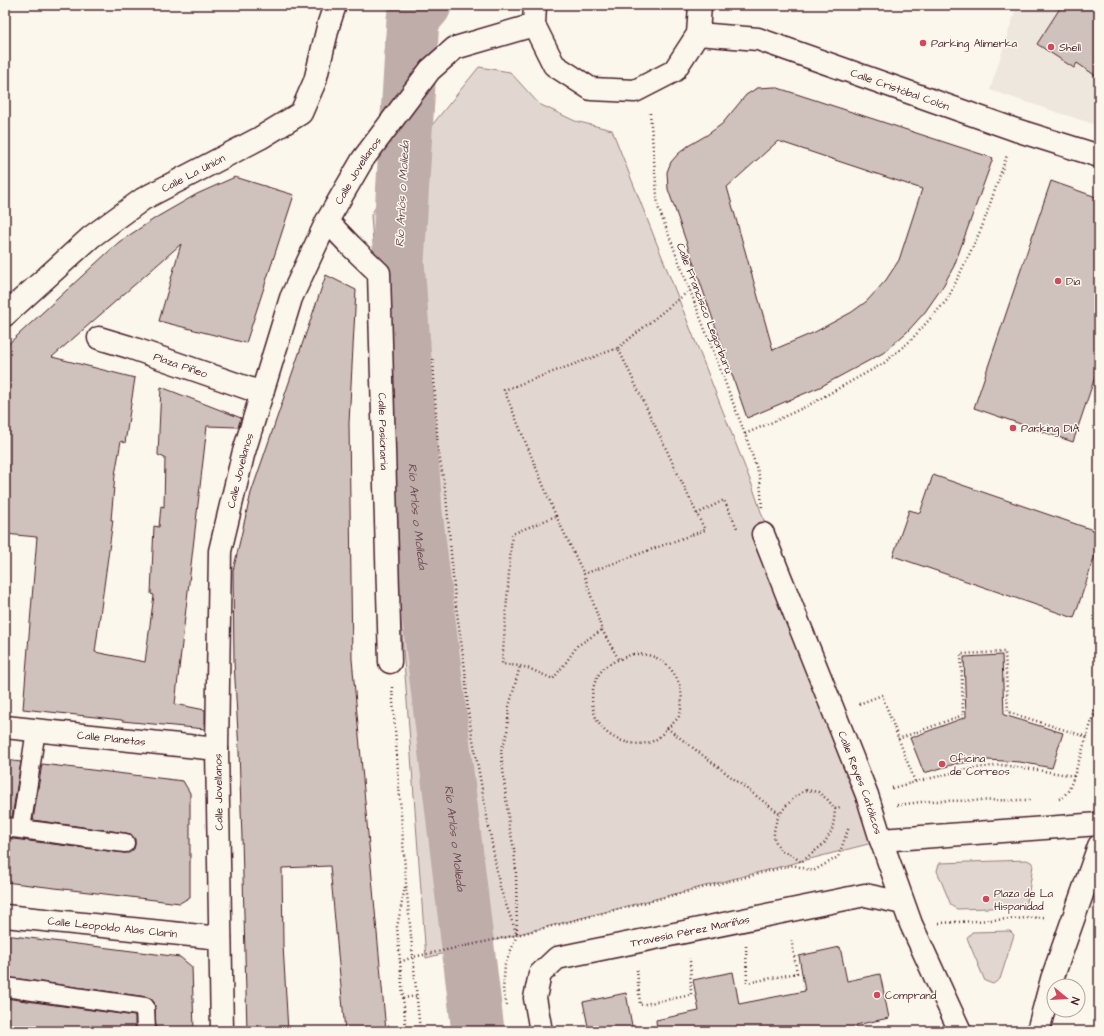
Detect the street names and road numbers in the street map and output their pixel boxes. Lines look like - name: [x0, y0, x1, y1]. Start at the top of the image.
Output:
- street label: Calle Cristóbal Colón: [848, 65, 952, 114]
- street label: Calle Jovellanos: [331, 134, 385, 207]
- street label: Calle La Unión: [159, 150, 228, 196]
- street label: Calle Francisco Legorburu: [672, 241, 737, 376]
- street label: Plaza Piñeo: [152, 349, 210, 382]
- street label: Calle Pasionaria: [374, 392, 392, 471]
- street label: Calle Jovellanos: [224, 431, 257, 510]
- street label: Calle Planetas: [76, 728, 147, 750]
- street label: Calle Reyes Católicos: [834, 729, 886, 837]
- street label: Calle Jovellanos: [210, 753, 227, 831]
- street label: Travesía Pérez Mariñas: [629, 912, 751, 951]
- street label: Calle Leopoldo Alas Clarín: [47, 913, 178, 942]

